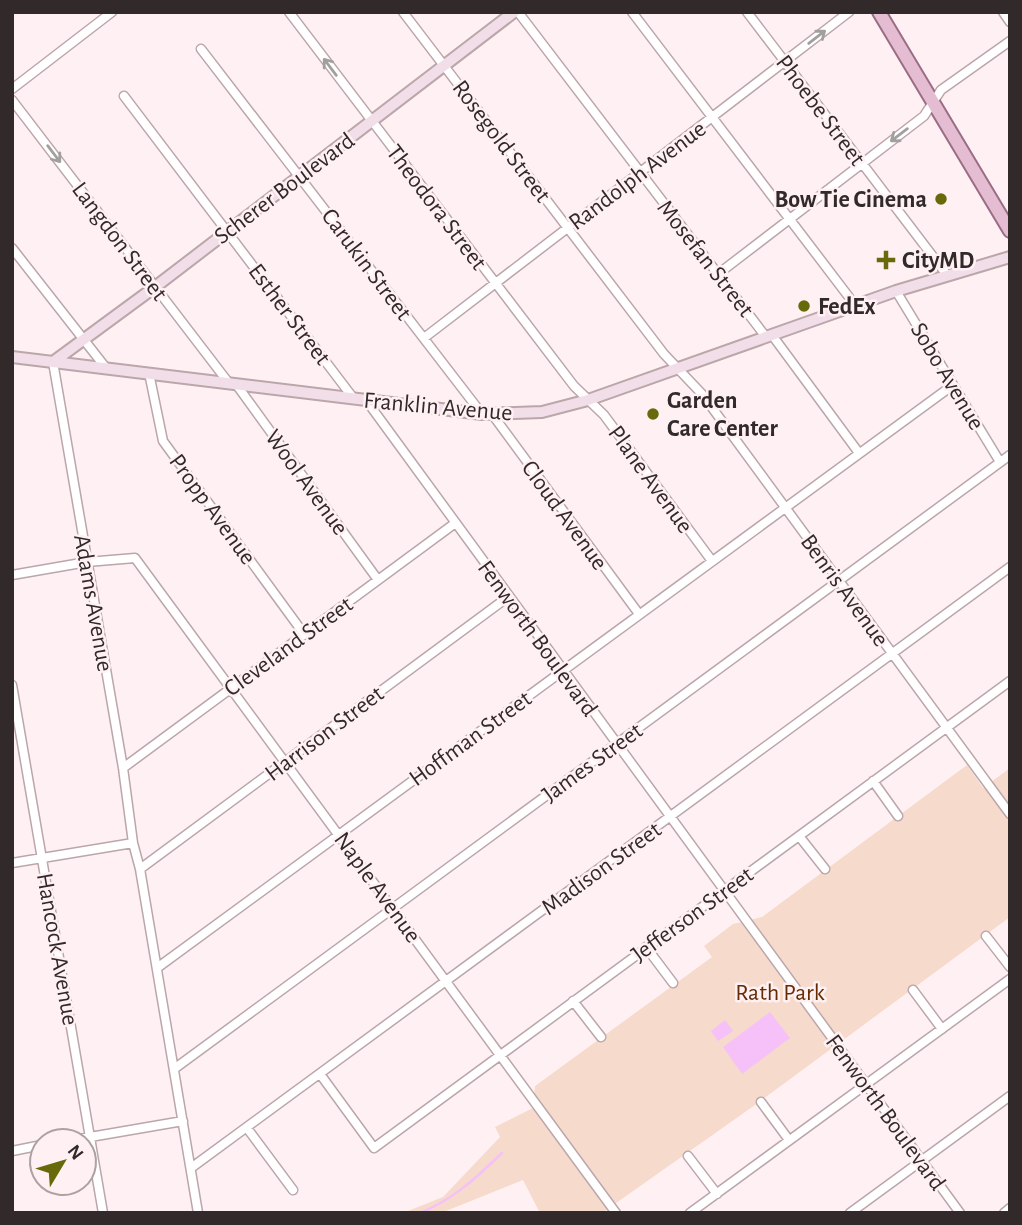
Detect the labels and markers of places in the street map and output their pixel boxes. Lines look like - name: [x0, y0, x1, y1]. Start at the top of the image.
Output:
- place label: Bow Tie Cinema: [774, 188, 927, 212]
- marker: Bow Tie Cinema: [933, 191, 949, 207]
- place label: CityMD: [902, 249, 974, 273]
- marker: CityMD: [876, 250, 896, 270]
- place label: FedEx: [818, 295, 876, 319]
- marker: FedEx: [796, 298, 812, 314]
- place label: Garden Care Center: [667, 389, 778, 441]
- marker: Garden Care Center: [645, 406, 661, 422]

